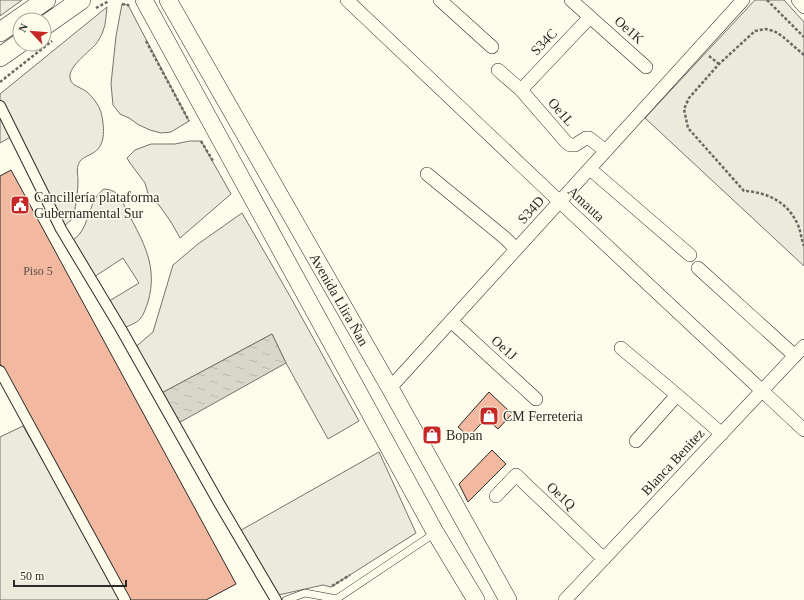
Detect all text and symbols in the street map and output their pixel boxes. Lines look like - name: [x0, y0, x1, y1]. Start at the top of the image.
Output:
- north arrow: [12, 12, 52, 52]
- street label: Oe1K: [612, 13, 646, 47]
- text: N: [16, 21, 30, 34]
- street label: S34C: [528, 26, 560, 58]
- street label: Oe1L: [545, 95, 577, 129]
- street label: Amauta: [565, 183, 608, 225]
- place label: Cancillería plataforma Gubernamental Sur: [34, 190, 160, 221]
- street label: S34D: [515, 193, 547, 227]
- public building icon: Cancillería plataforma Gubernamental Sur: [9, 194, 31, 216]
- street label: Avenida Llira Ñan: [307, 251, 372, 348]
- house number: Piso 5: [23, 264, 53, 278]
- street label: Oe1J: [488, 333, 520, 364]
- shop icon: CM Ferreteria: [478, 405, 500, 427]
- place label: CM Ferreteria: [503, 409, 583, 424]
- shop icon: Bopan: [421, 424, 443, 446]
- street label: Blanca Benitez: [638, 426, 708, 498]
- place label: Bopan: [446, 428, 483, 443]
- street label: Oe1Q: [544, 479, 578, 513]
- scale bar: [14, 562, 126, 588]
- text: 50 m: [20, 569, 45, 583]

